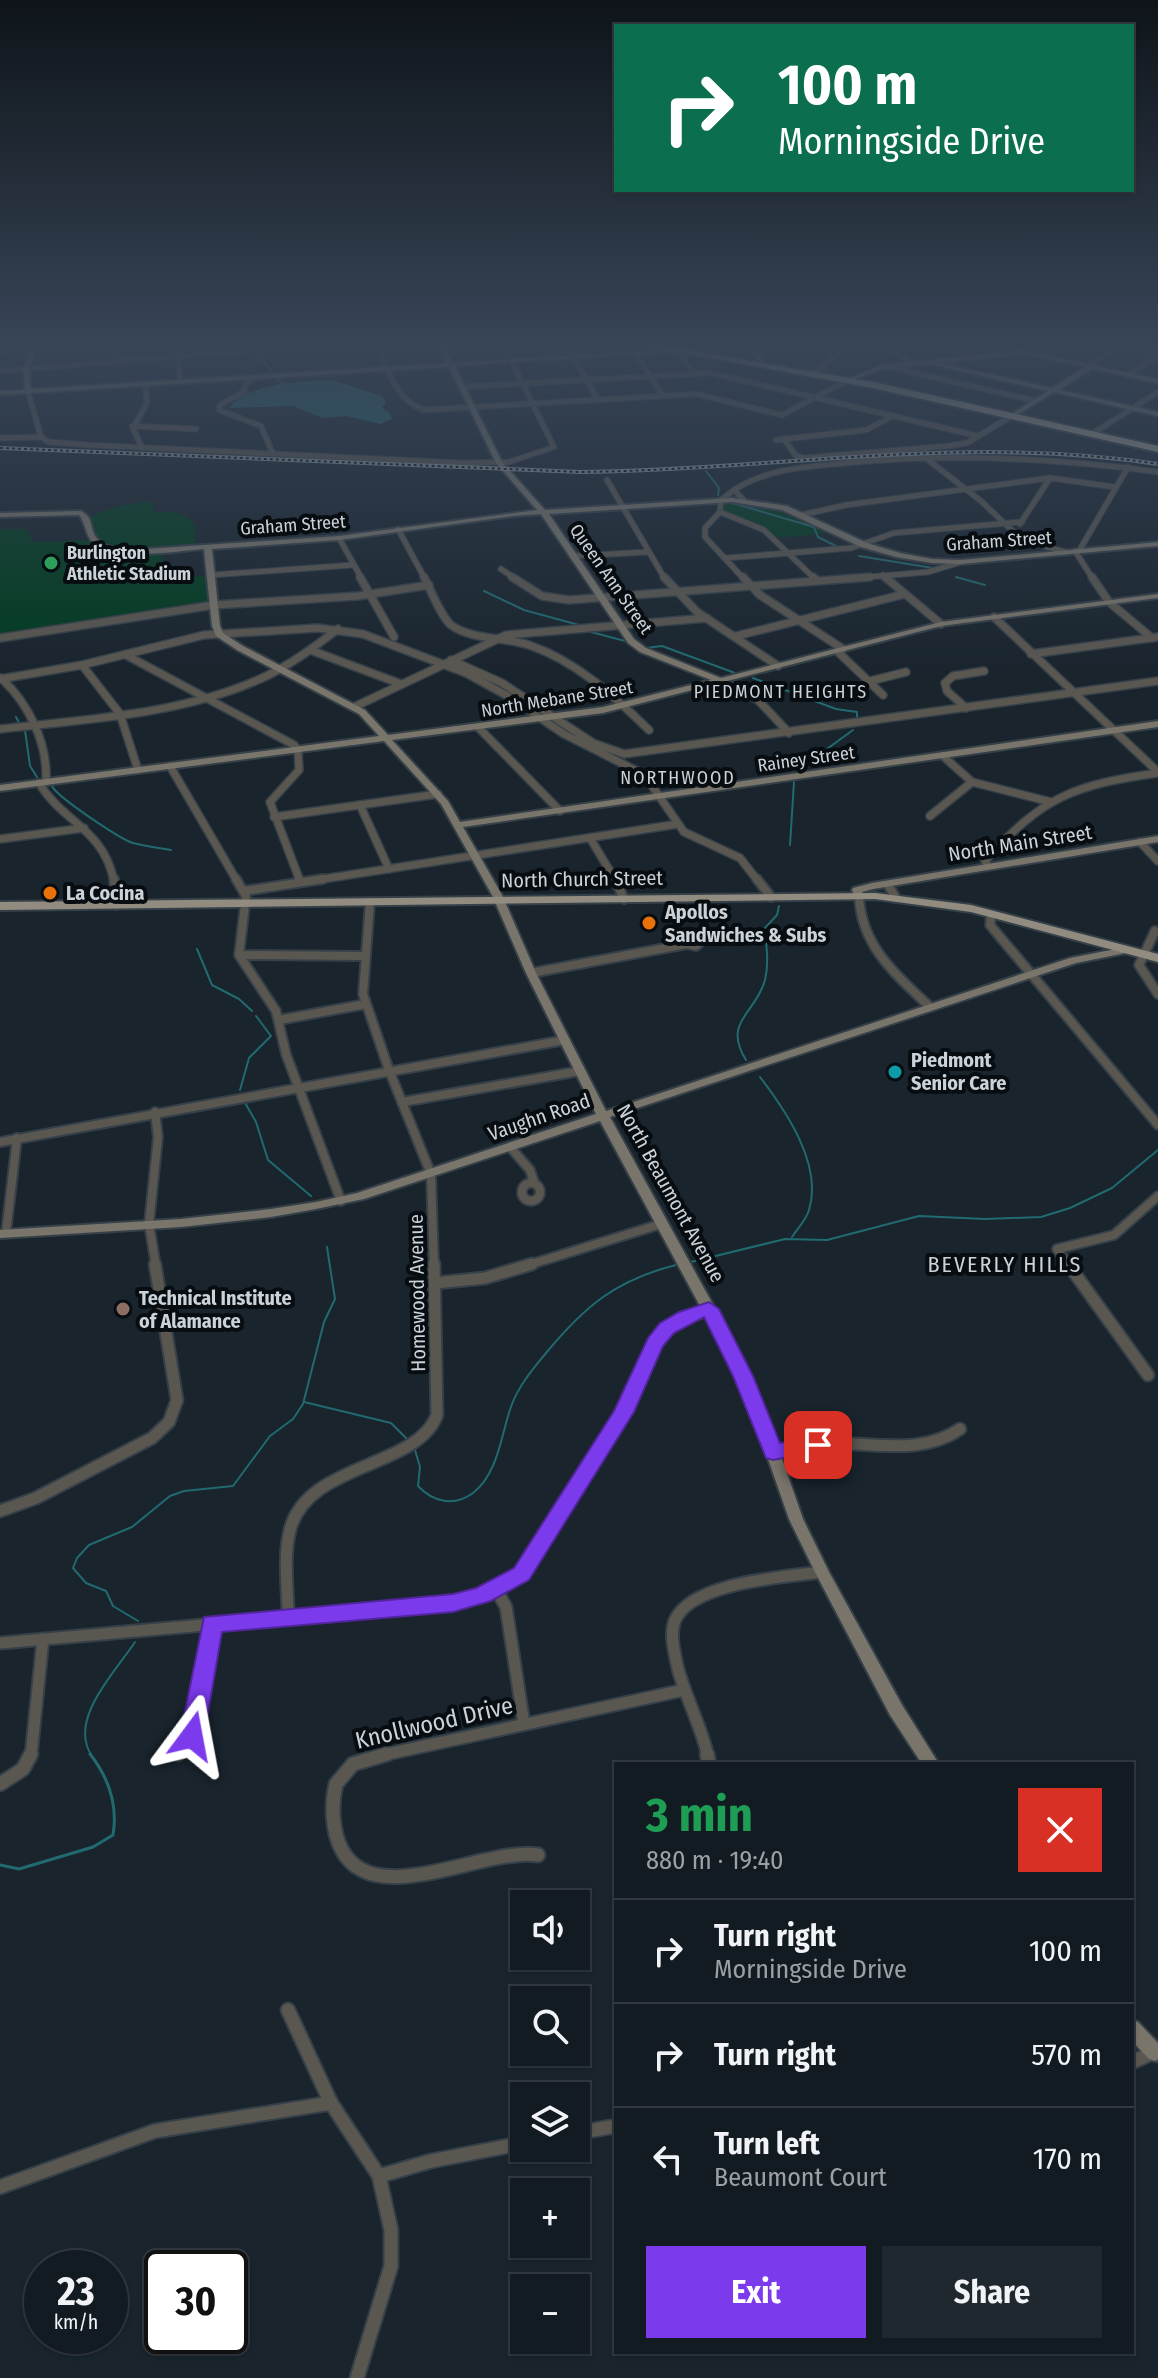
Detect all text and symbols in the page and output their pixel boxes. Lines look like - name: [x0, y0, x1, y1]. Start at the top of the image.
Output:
- text: 100 m: [778, 52, 917, 119]
- icon: right: [646, 56, 750, 160]
- text: Morningside Drive: [778, 120, 1045, 164]
- street label: Graham Street: [240, 510, 346, 540]
- street label: Queen Ann Street: [565, 520, 657, 638]
- street label: Graham Street: [946, 526, 1052, 556]
- place label: Burlington Athletic Stadium: [66, 542, 191, 585]
- marker: Burlington Athletic Stadium: [42, 554, 60, 572]
- street label: North Mebane Street: [480, 676, 634, 722]
- district label: PIEDMONT HEIGHTS: [694, 681, 868, 703]
- street label: Rainey Street: [756, 741, 856, 777]
- district label: NORTHWOOD: [620, 767, 736, 789]
- street label: North Main Street: [947, 820, 1094, 866]
- street label: North Church Street: [501, 866, 664, 892]
- place label: La Cocina: [66, 881, 144, 905]
- marker: La Cocina: [41, 884, 59, 902]
- place label: Apollos Sandwiches & Subs: [664, 900, 826, 947]
- marker: Apollos Sandwiches & Subs: [640, 914, 658, 932]
- place label: Piedmont Senior Care: [911, 1048, 1006, 1095]
- marker: Piedmont Senior Care: [886, 1063, 904, 1081]
- street label: Vaughn Road: [485, 1088, 593, 1146]
- street label: North Beaumont Avenue: [612, 1100, 730, 1286]
- street label: Homewood Avenue: [404, 1214, 430, 1372]
- district label: BEVERLY HILLS: [928, 1251, 1082, 1278]
- place label: Technical Institute of Alamance: [139, 1286, 292, 1333]
- marker: Technical Institute of Alamance: [114, 1300, 132, 1318]
- pin: [784, 1411, 852, 1479]
- icon: arrive: [796, 1423, 840, 1467]
- street label: Knollwood Drive: [352, 1691, 516, 1755]
- position arrow: [150, 1694, 234, 1778]
- text: 3 min: [646, 1786, 753, 1844]
- button: close: [1018, 1788, 1102, 1872]
- text: 880 m · 19:40: [646, 1845, 784, 1876]
- map controls: [510, 1890, 590, 2354]
- button: sound: [510, 1890, 590, 1970]
- text: Turn right: [714, 1918, 836, 1954]
- icon: right: [646, 1929, 690, 1973]
- text: 100 m: [1029, 1933, 1102, 1969]
- text: Morningside Drive: [714, 1954, 907, 1985]
- button: search: [510, 1986, 590, 2066]
- icon: right: [646, 2033, 690, 2077]
- text: Turn right: [714, 2037, 836, 2073]
- text: 570 m: [1031, 2037, 1102, 2073]
- button: layers: [510, 2082, 590, 2162]
- text: Turn left: [714, 2126, 820, 2162]
- icon: left: [646, 2137, 690, 2181]
- text: 170 m: [1033, 2141, 1102, 2177]
- text: Beaumont Court: [714, 2162, 887, 2193]
- button: +: [510, 2178, 590, 2258]
- button: Exit: [646, 2246, 866, 2338]
- button: Share: [882, 2246, 1102, 2338]
- speed limit sign: 30: [144, 2250, 248, 2354]
- text: 23: [57, 2268, 95, 2316]
- button: −: [510, 2274, 590, 2354]
- text: km/h: [54, 2310, 98, 2334]

